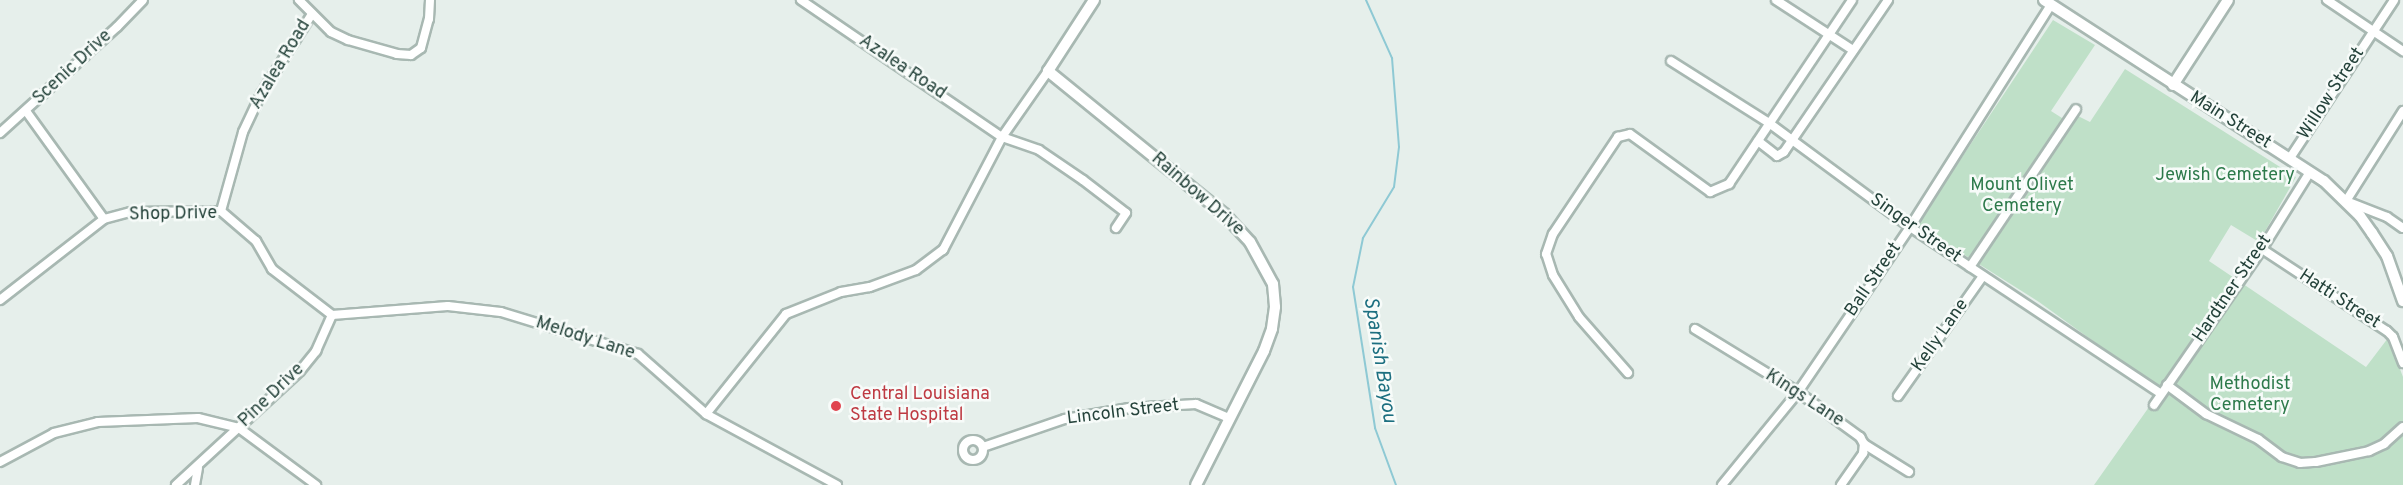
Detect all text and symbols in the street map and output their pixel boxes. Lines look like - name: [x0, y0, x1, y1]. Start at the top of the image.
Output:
- street label: Azalea Road: [246, 16, 316, 114]
- street label: Scenic Drive: [29, 26, 117, 110]
- street label: Azalea Road: [854, 31, 950, 105]
- street label: Willow Street: [2294, 44, 2370, 144]
- street label: Main Street: [2185, 87, 2275, 155]
- street label: Rainbow Drive: [1146, 149, 1248, 241]
- park label: Jewish Cemetery: [2155, 165, 2295, 187]
- park label: Mount Olivet Cemetery: [1970, 176, 2074, 219]
- street label: Singer Street: [1865, 190, 1965, 268]
- street label: Shop Drive: [129, 203, 217, 227]
- street label: Hardtner Street: [2189, 231, 2277, 347]
- street label: Ball Street: [1841, 239, 1907, 321]
- street label: Hatti Street: [2294, 266, 2384, 334]
- water label: Spanish Bayou: [1357, 295, 1401, 425]
- street label: Kelly Lane: [1908, 295, 1974, 377]
- street label: Melody Lane: [533, 313, 637, 365]
- street label: Pine Drive: [235, 359, 309, 433]
- street label: Kings Lane: [1761, 366, 1847, 432]
- park label: Methodist Cemetery: [2210, 375, 2290, 418]
- place label: Central Louisiana State Hospital: [850, 385, 990, 428]
- street label: Lincoln Street: [1066, 395, 1180, 431]
- marker: Central Louisiana State Hospital: [827, 397, 845, 415]

